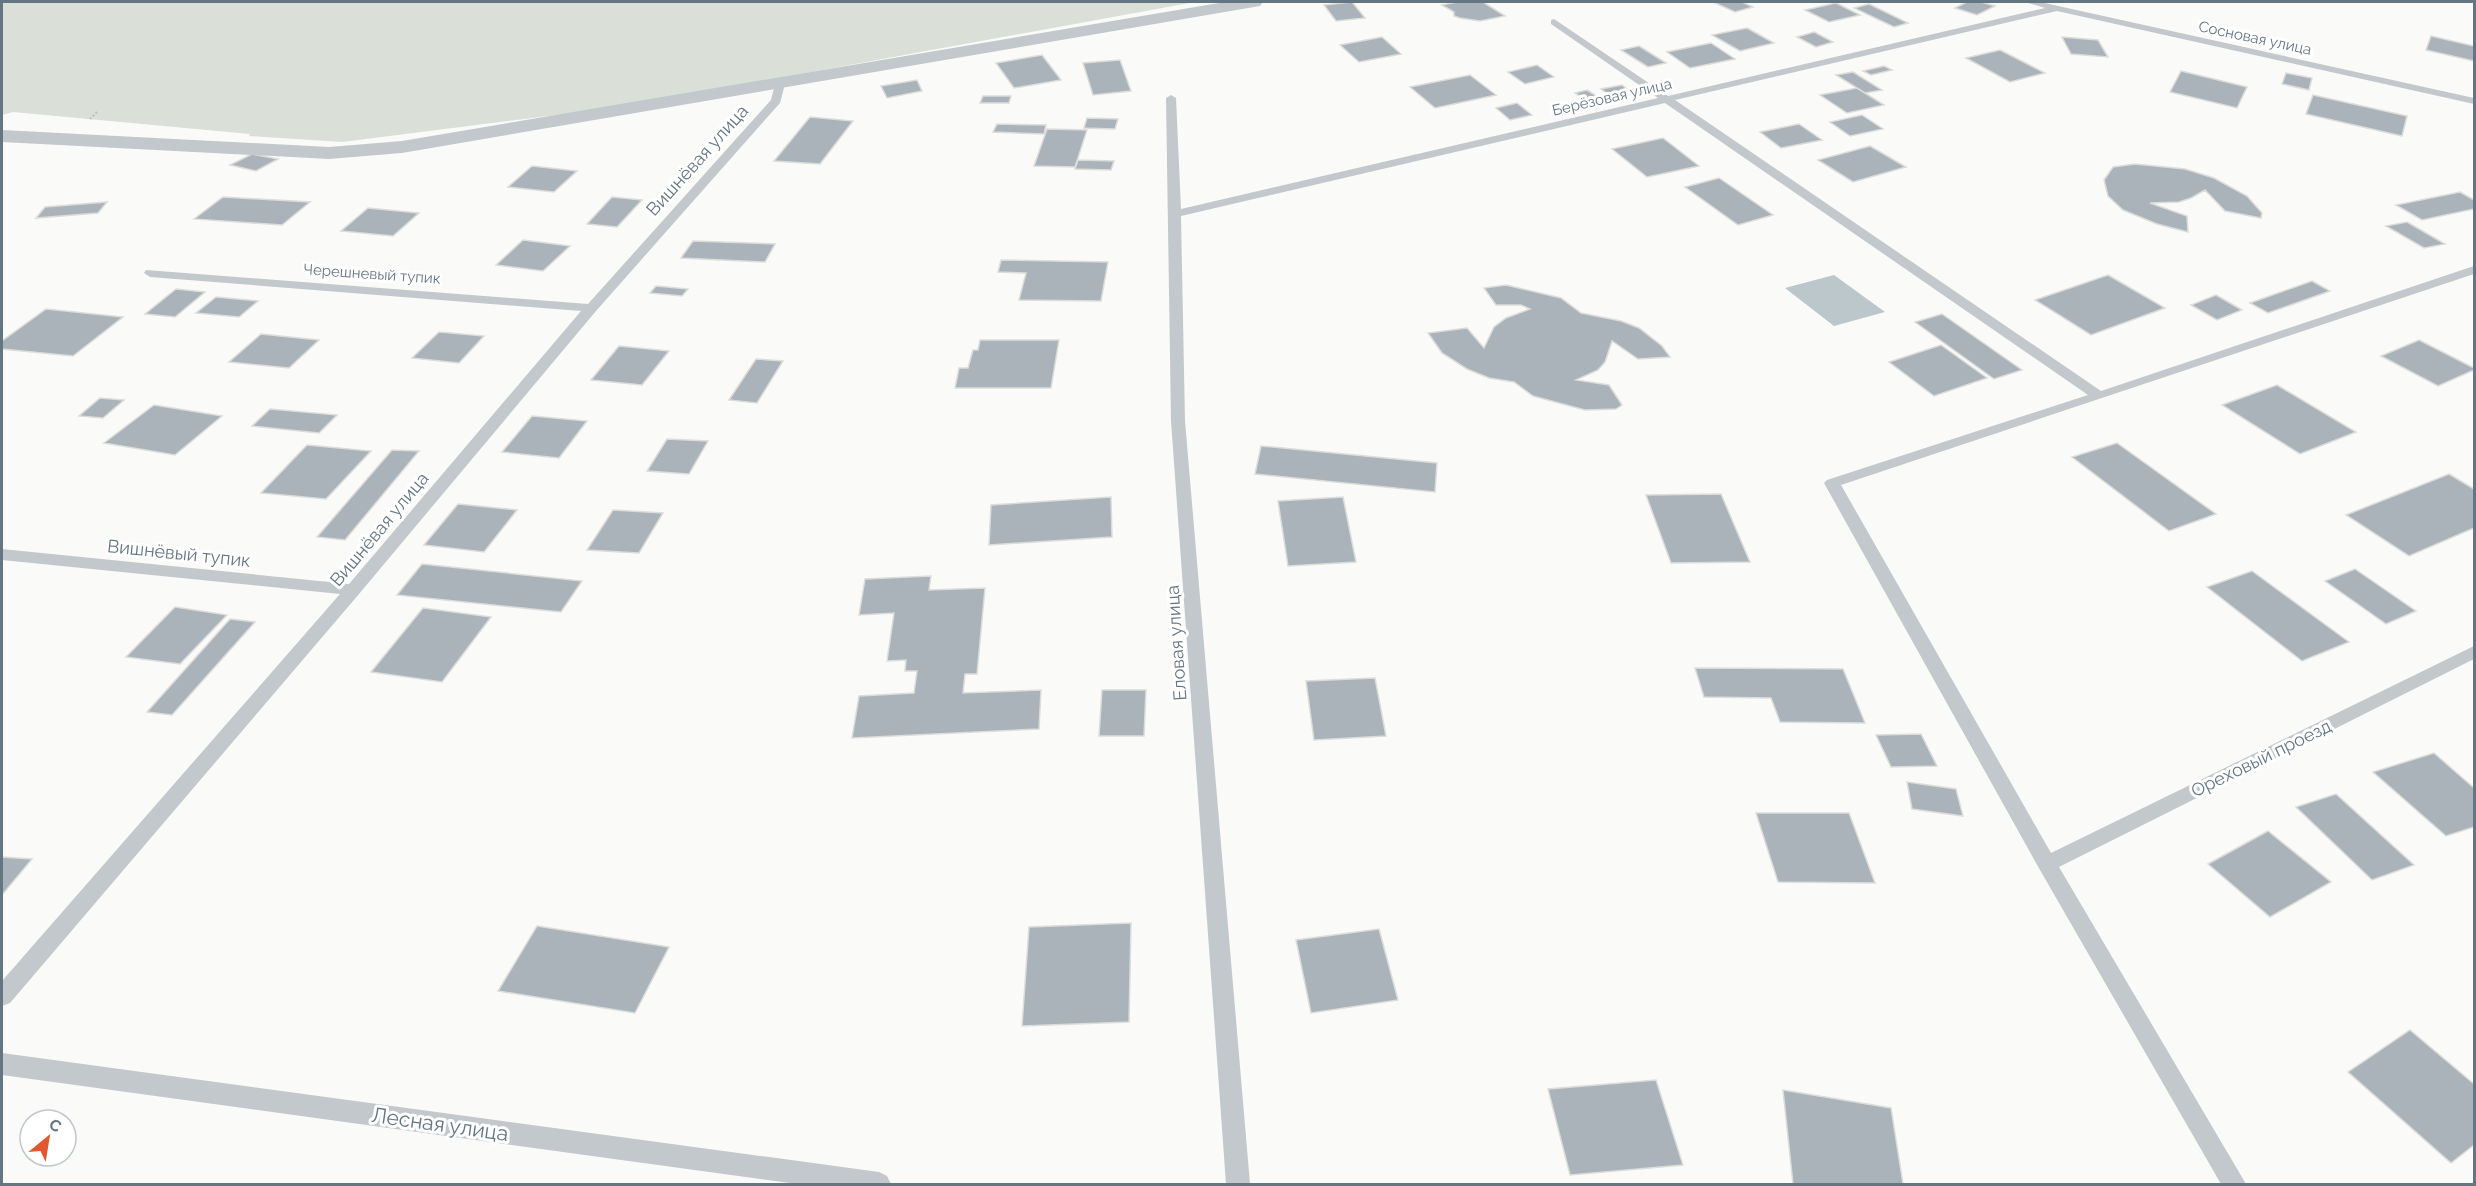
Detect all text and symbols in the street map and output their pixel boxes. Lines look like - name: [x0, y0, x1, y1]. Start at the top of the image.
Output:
- street label: Сосновая улица: [2197, 17, 2313, 59]
- street label: Берёзовая улица: [1550, 74, 1674, 120]
- street label: Вишнёвая улица: [642, 100, 752, 220]
- street label: Черешневый тупик: [303, 260, 441, 288]
- street label: Вишнёвая улица: [325, 468, 433, 590]
- street label: Вишнёвый тупик: [106, 535, 252, 571]
- street label: Еловая улица: [1161, 585, 1191, 701]
- street label: Ореховый проезд: [2187, 715, 2335, 801]
- street label: Лесная улица: [370, 1102, 510, 1146]
- north arrow: [18, 1108, 78, 1168]
- text: С: [46, 1114, 65, 1136]

